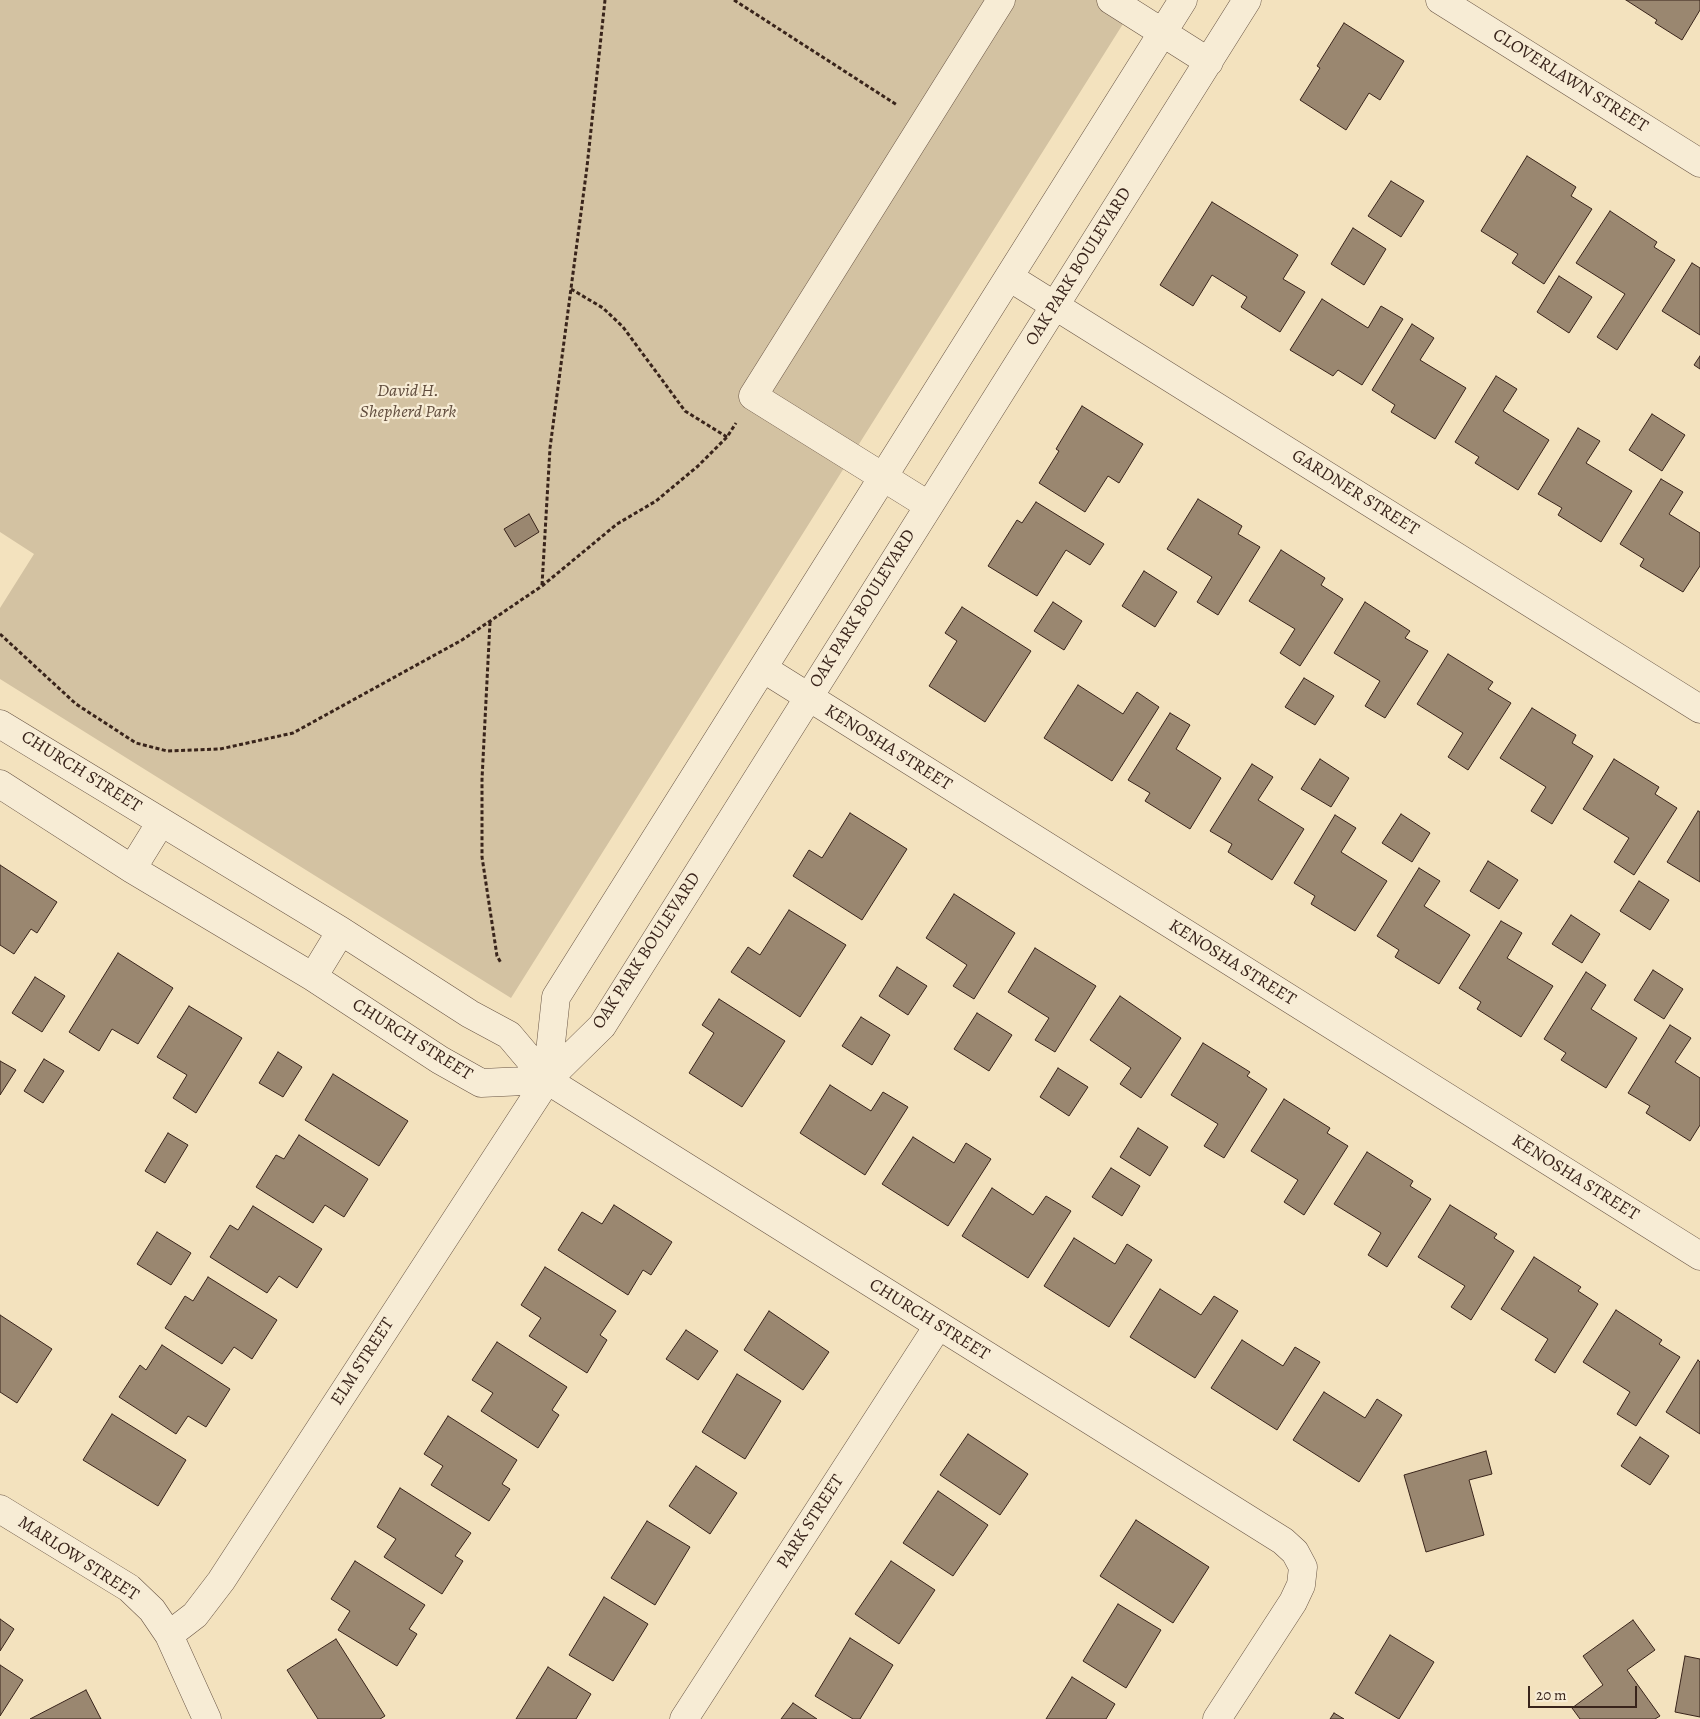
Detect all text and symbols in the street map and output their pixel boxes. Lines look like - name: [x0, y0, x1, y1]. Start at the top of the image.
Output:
- street label: CLOVERLAWN STREET: [1488, 24, 1652, 138]
- street label: OAK PARK BOULEVARD: [1021, 184, 1137, 350]
- park label: David H. Shepherd Park: [360, 381, 456, 424]
- street label: GARDNER STREET: [1287, 445, 1423, 541]
- street label: OAK PARK BOULEVARD: [805, 526, 921, 692]
- street label: KENOSHA STREET: [820, 700, 956, 796]
- street label: CHURCH STREET: [17, 726, 145, 818]
- street label: OAK PARK BOULEVARD: [588, 868, 706, 1034]
- street label: KENOSHA STREET: [1164, 915, 1300, 1011]
- street label: CHURCH STREET: [348, 994, 476, 1086]
- street label: KENOSHA STREET: [1507, 1130, 1643, 1226]
- street label: CHURCH STREET: [865, 1274, 993, 1366]
- street label: ELM STREET: [327, 1314, 399, 1410]
- street label: PARK STREET: [773, 1471, 849, 1573]
- street label: MARLOW STREET: [14, 1512, 142, 1606]
- scale bar: [1530, 1676, 1639, 1708]
- text: 20 m: [1536, 1685, 1567, 1705]

